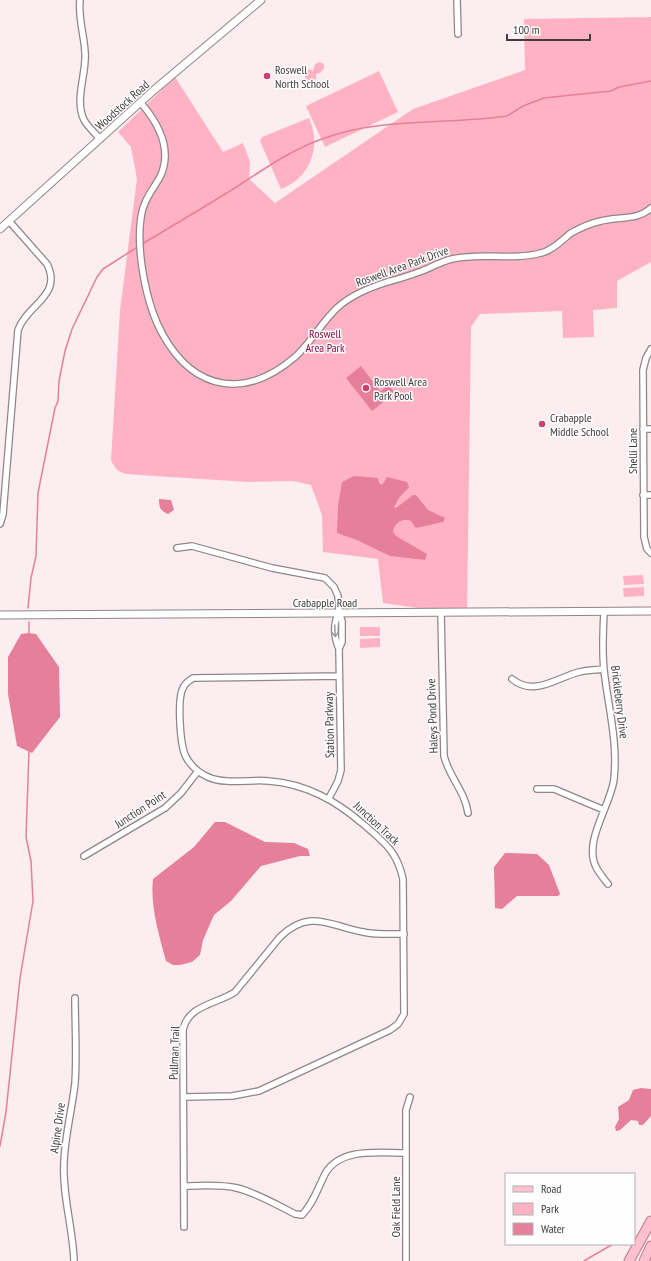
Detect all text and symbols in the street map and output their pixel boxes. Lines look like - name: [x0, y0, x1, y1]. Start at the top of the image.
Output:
- scale bar: [507, 16, 590, 42]
- text: 100 m: [513, 22, 540, 37]
- place label: Roswell North School: [275, 62, 329, 91]
- marker: Roswell North School: [262, 71, 272, 81]
- street label: Woodstock Road: [92, 77, 152, 133]
- street label: Roswell Area Park Drive: [354, 242, 450, 290]
- park label: Roswell Area Park: [305, 326, 345, 355]
- place label: Roswell Area Park Pool: [374, 374, 427, 403]
- marker: Roswell Area Park Pool: [361, 383, 371, 393]
- place label: Crabapple Middle School: [550, 410, 609, 439]
- marker: Crabapple Middle School: [537, 419, 547, 429]
- street label: Shelli Lane: [625, 428, 640, 474]
- street label: Crabapple Road: [293, 595, 357, 610]
- one-way arrow: [332, 624, 339, 637]
- street label: Brickleberry Drive: [608, 665, 632, 739]
- street label: Haleys Pond Drive: [423, 678, 441, 754]
- street label: Station Parkway: [321, 691, 337, 758]
- street label: Junction Point: [111, 787, 169, 832]
- street label: Junction Track: [350, 797, 403, 848]
- street label: Pullman Trail: [166, 1026, 182, 1080]
- street label: Alpine Drive: [46, 1102, 68, 1154]
- legend: [505, 1173, 635, 1245]
- street label: Oak Field Lane: [388, 1176, 403, 1238]
- text: Road: [541, 1181, 561, 1196]
- text: Park: [541, 1201, 559, 1216]
- text: Water: [541, 1221, 566, 1236]

